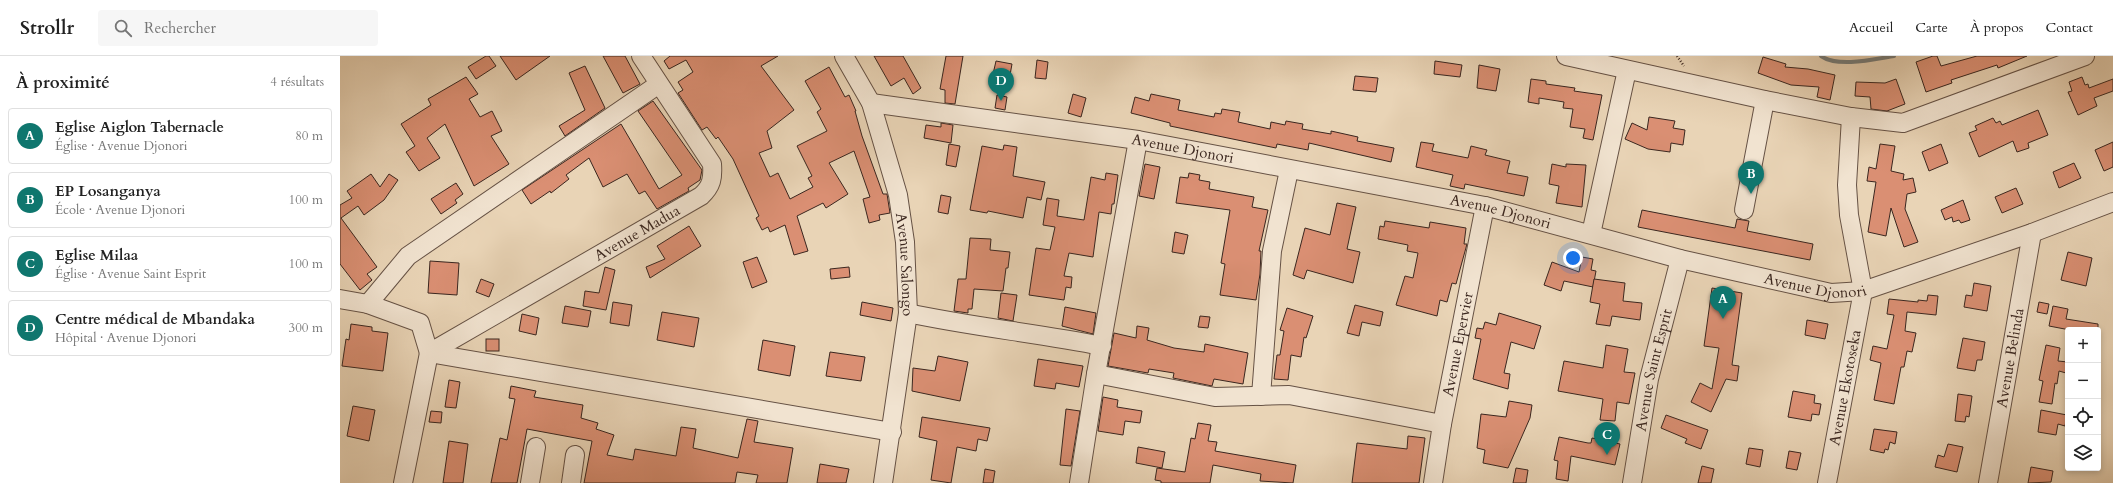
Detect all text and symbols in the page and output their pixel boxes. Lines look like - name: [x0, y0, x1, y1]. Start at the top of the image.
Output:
- search box: [98, 10, 378, 46]
- text: Strollr: [20, 15, 74, 41]
- icon: search: [112, 17, 134, 39]
- text: Rechercher: [144, 18, 216, 38]
- text: Accueil: [1849, 18, 1893, 37]
- text: Carte: [1915, 18, 1948, 37]
- text: À propos: [1970, 18, 2023, 37]
- text: Contact: [2045, 18, 2093, 37]
- pin: D: [988, 68, 1014, 101]
- text: À proximité: [16, 71, 110, 94]
- text: 4 résultats: [270, 73, 324, 91]
- text: Eglise Aiglon Tabernacle: [55, 117, 224, 137]
- text: A: [25, 127, 35, 145]
- text: 80 m: [295, 127, 323, 145]
- street label: Avenue Djonori: [1130, 129, 1235, 168]
- text: Église · Avenue Djonori: [55, 137, 188, 155]
- pin: B: [1738, 161, 1764, 194]
- text: EP Losanganya: [55, 181, 161, 201]
- street label: Avenue Djonori: [1448, 190, 1553, 233]
- text: B: [25, 191, 35, 209]
- text: 100 m: [289, 191, 323, 209]
- street label: Avenue Madua: [590, 200, 684, 266]
- text: École · Avenue Djonori: [55, 201, 185, 219]
- street label: Avenue Salongo: [891, 211, 918, 317]
- text: Eglise Milaa: [55, 245, 138, 265]
- your location: [1563, 248, 1583, 268]
- text: C: [25, 255, 35, 273]
- text: 100 m: [289, 255, 323, 273]
- text: Église · Avenue Saint Esprit: [55, 265, 206, 283]
- street label: Avenue Djonori: [1762, 268, 1869, 303]
- pin: A: [1710, 286, 1736, 319]
- street label: Avenue Epervier: [1438, 290, 1478, 398]
- street label: Avenue Saint Esprit: [1631, 306, 1677, 433]
- street label: Avenue Belinda: [1991, 306, 2029, 409]
- text: Centre médical de Mbandaka: [55, 309, 255, 329]
- text: D: [24, 319, 36, 337]
- text: 300 m: [289, 319, 323, 337]
- map controls: [2065, 327, 2101, 471]
- button: +: [2065, 327, 2101, 363]
- street label: Avenue Ekotoseka: [1824, 328, 1866, 447]
- text: Hôpital · Avenue Djonori: [55, 329, 197, 347]
- button: −: [2065, 363, 2101, 399]
- button: locate: [2065, 399, 2101, 435]
- pin: C: [1594, 422, 1620, 455]
- button: layers: [2065, 435, 2101, 471]

